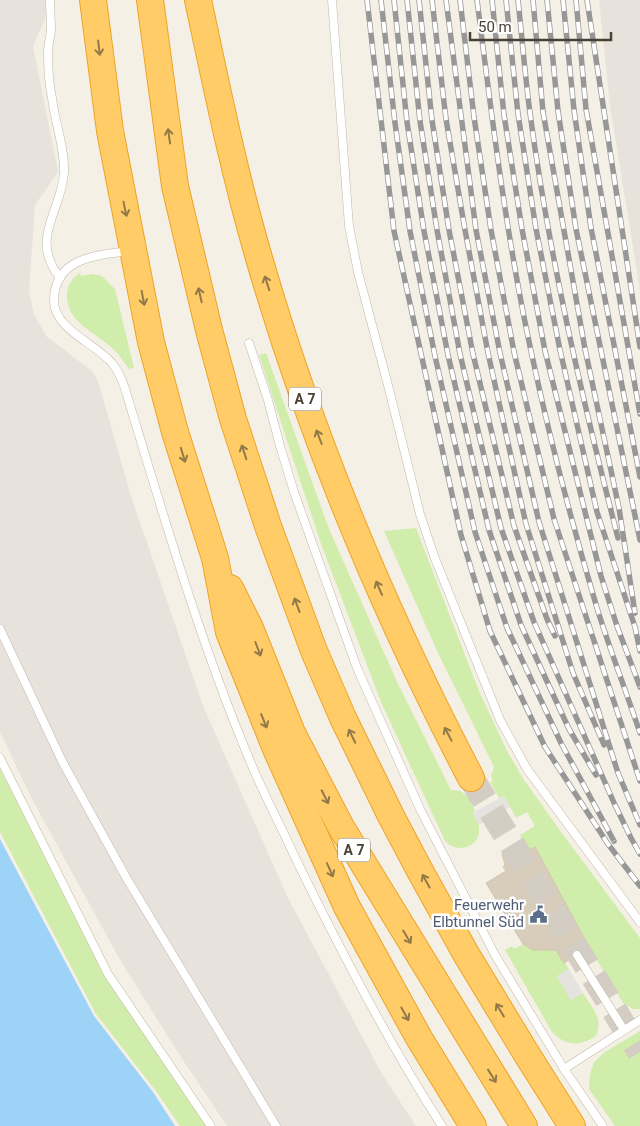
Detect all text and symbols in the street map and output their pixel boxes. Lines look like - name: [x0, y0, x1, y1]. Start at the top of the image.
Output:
- scale bar: [470, 10, 611, 42]
- text: 50 m: [478, 18, 512, 36]
- one-way arrow: [94, 40, 104, 56]
- one-way arrow: [163, 128, 173, 144]
- one-way arrow: [121, 200, 130, 216]
- one-way arrow: [261, 275, 271, 291]
- one-way arrow: [195, 288, 205, 304]
- one-way arrow: [138, 290, 148, 306]
- road number: A 7: [289, 388, 321, 410]
- one-way arrow: [314, 429, 323, 445]
- one-way arrow: [239, 444, 248, 460]
- one-way arrow: [178, 447, 188, 463]
- one-way arrow: [373, 581, 383, 596]
- one-way arrow: [292, 598, 301, 613]
- one-way arrow: [254, 641, 263, 656]
- one-way arrow: [260, 713, 270, 728]
- one-way arrow: [443, 727, 453, 742]
- one-way arrow: [346, 729, 356, 744]
- one-way arrow: [321, 789, 330, 804]
- road number: A 7: [338, 838, 370, 862]
- one-way arrow: [326, 862, 335, 877]
- one-way arrow: [421, 873, 431, 888]
- place label: Feuerwehr Elbtunnel Süd: [433, 896, 524, 931]
- public building icon: Feuerwehr Elbtunnel Süd: [528, 904, 548, 924]
- one-way arrow: [403, 930, 413, 944]
- one-way arrow: [495, 1004, 505, 1018]
- one-way arrow: [400, 1006, 410, 1021]
- one-way arrow: [488, 1068, 498, 1082]

